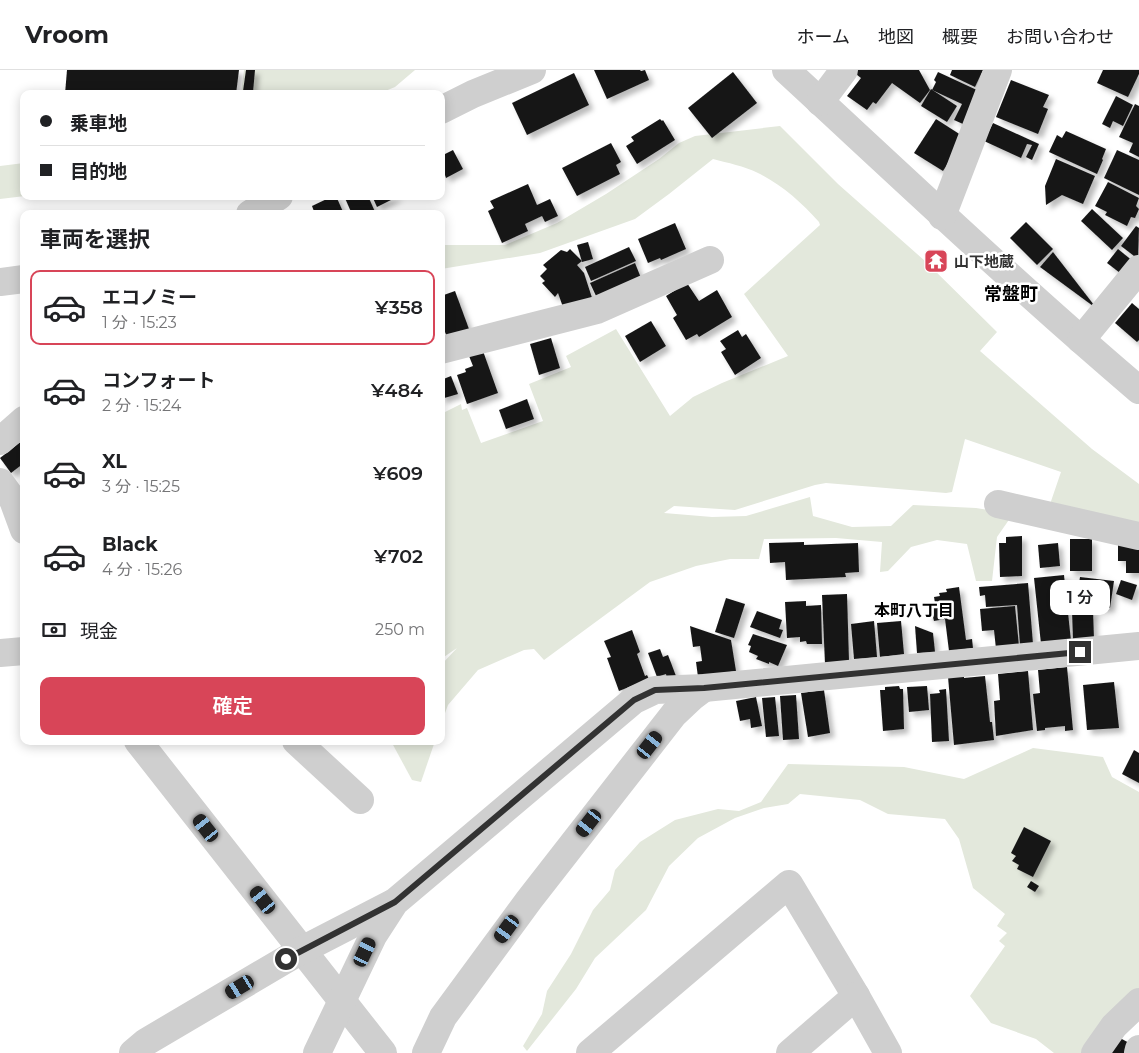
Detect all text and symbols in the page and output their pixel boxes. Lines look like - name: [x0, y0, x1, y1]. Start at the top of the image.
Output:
- text: Vroom: [25, 20, 109, 49]
- text: ホーム: [797, 26, 850, 48]
- text: 地図: [878, 26, 914, 48]
- text: 概要: [942, 26, 978, 48]
- text: お問い合わせ: [1006, 26, 1114, 48]
- text: 乗車地: [70, 112, 127, 135]
- text: 目的地: [70, 160, 127, 183]
- text: 車両を選択: [40, 226, 150, 253]
- temple icon: 山下地蔵: [923, 248, 949, 274]
- place label: 山下地蔵: [954, 252, 1014, 271]
- district label: 常盤町: [984, 283, 1038, 305]
- icon: car: [42, 285, 87, 330]
- text: エコノミー: [102, 286, 197, 309]
- text: ¥358: [375, 296, 423, 319]
- text: 1 分 · 15:23: [102, 313, 177, 332]
- icon: car: [42, 368, 87, 413]
- text: コンフォート: [102, 369, 215, 392]
- text: ¥484: [371, 379, 423, 402]
- text: 2 分 · 15:24: [102, 396, 181, 415]
- text: XL: [102, 450, 127, 473]
- icon: car: [42, 451, 87, 496]
- text: ¥609: [373, 462, 423, 485]
- text: 3 分 · 15:25: [102, 477, 180, 496]
- text: Black: [102, 533, 158, 556]
- icon: car: [42, 534, 87, 579]
- text: ¥702: [374, 545, 423, 568]
- text: 4 分 · 15:26: [102, 560, 182, 579]
- callout: 1 分: [1050, 580, 1110, 614]
- text: 1 分: [1067, 588, 1093, 607]
- district label: 本町八丁目: [874, 601, 954, 620]
- icon: cash: [40, 616, 68, 644]
- text: 現金: [80, 620, 118, 643]
- text: 250 m: [375, 620, 425, 639]
- route end: [1069, 641, 1091, 663]
- button: 確定: [40, 677, 425, 735]
- car: [634, 729, 665, 761]
- car: [573, 807, 604, 839]
- car: [190, 812, 221, 844]
- car: [247, 884, 278, 916]
- car: [492, 912, 521, 946]
- car: [351, 935, 378, 969]
- route start: [275, 948, 297, 970]
- car: [223, 973, 256, 1001]

